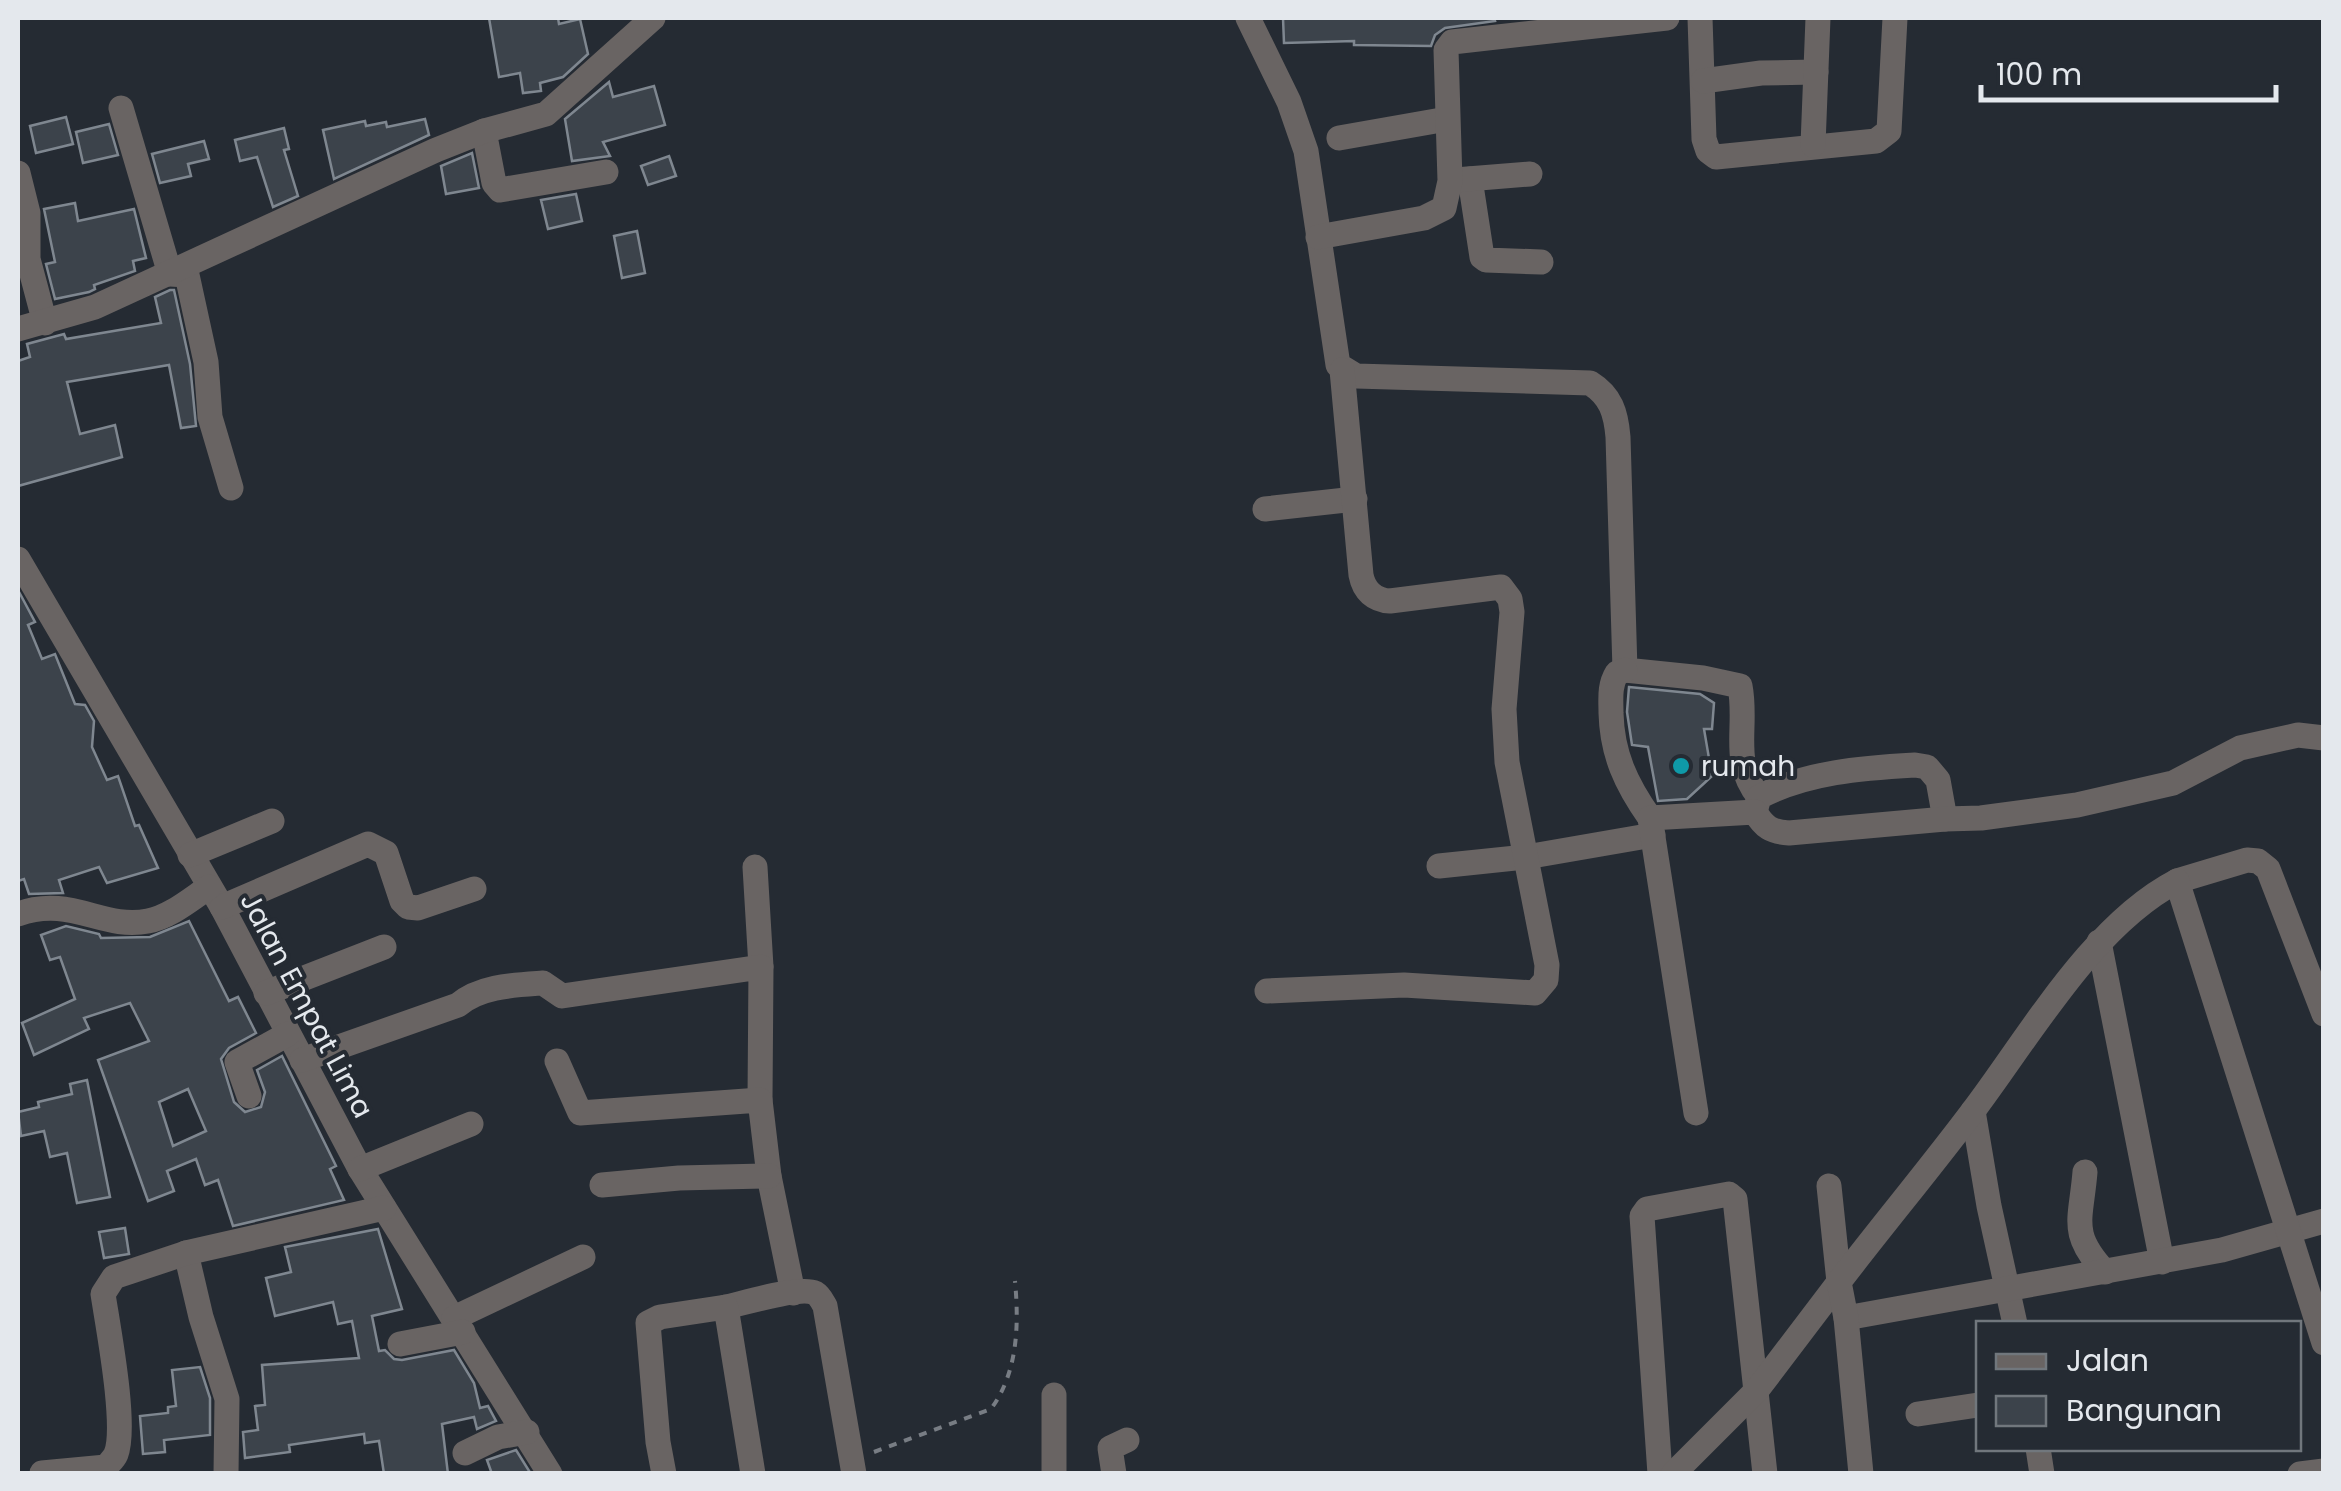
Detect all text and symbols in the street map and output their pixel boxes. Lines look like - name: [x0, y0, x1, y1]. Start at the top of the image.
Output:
- scale bar: [1981, 40, 2276, 102]
- text: 100 m: [1996, 53, 2082, 96]
- place label: rumah: [1701, 747, 1795, 786]
- marker: rumah: [1670, 755, 1692, 777]
- street label: Jalan Empat Lima: [231, 886, 383, 1125]
- legend: [1976, 1321, 2301, 1451]
- text: Jalan: [2066, 1339, 2149, 1382]
- text: Bangunan: [2066, 1389, 2222, 1432]

